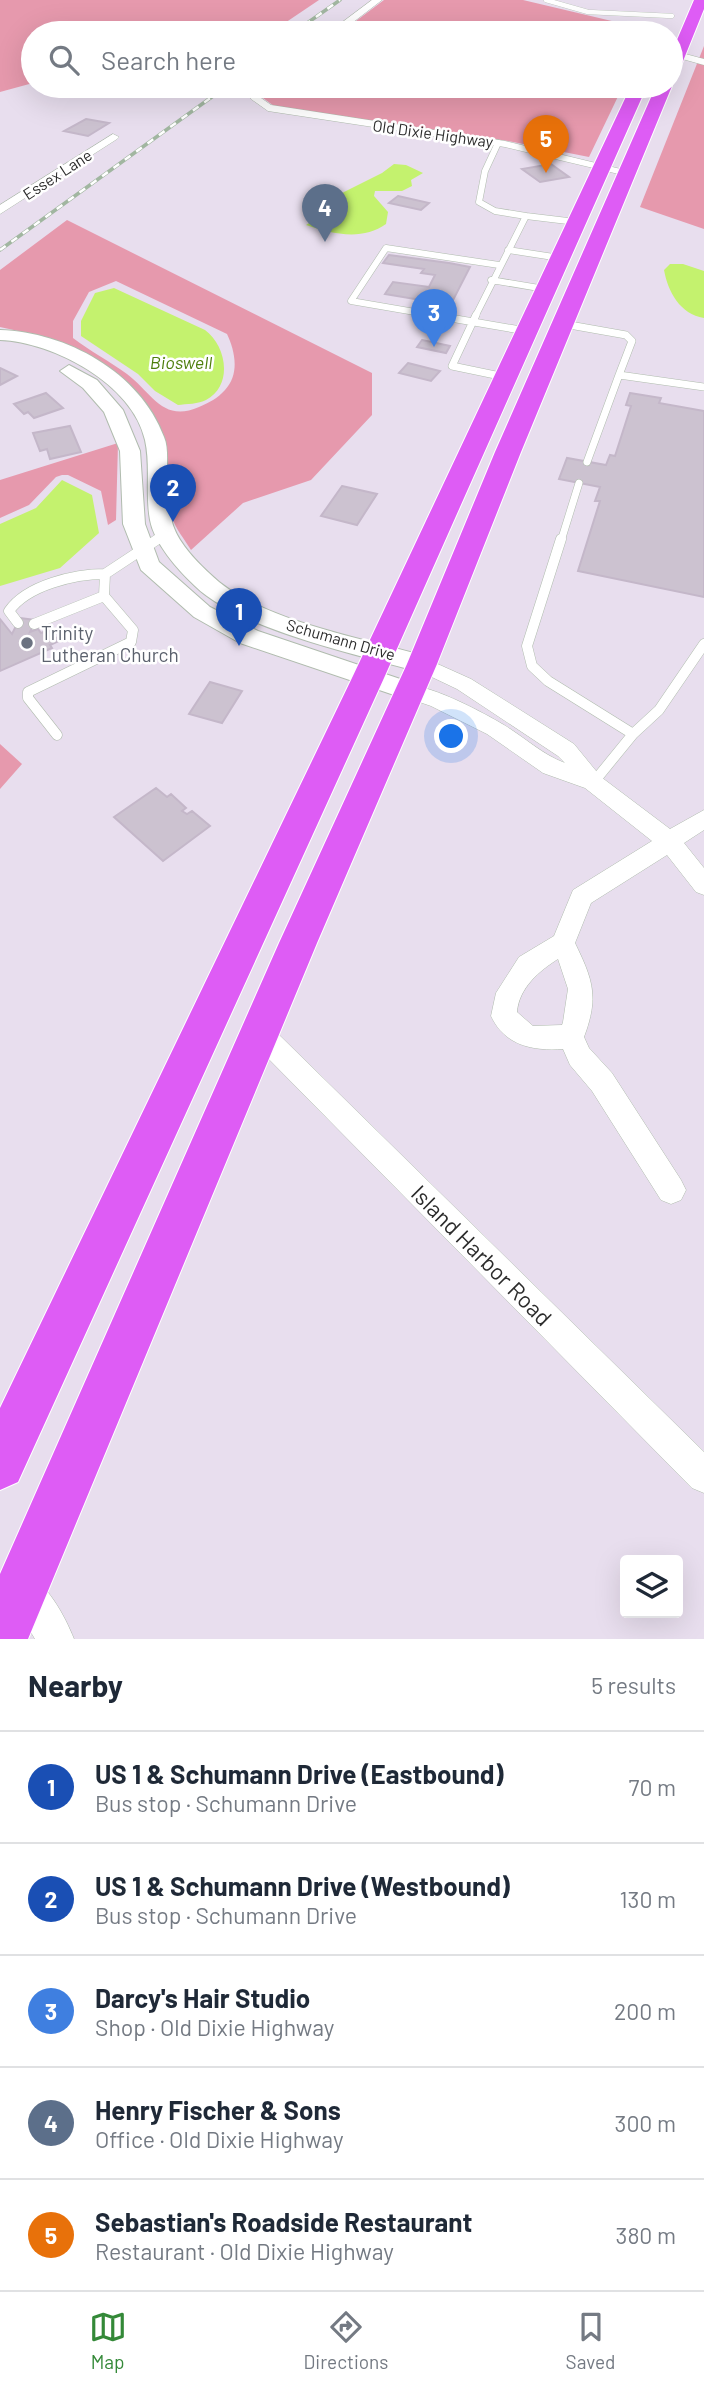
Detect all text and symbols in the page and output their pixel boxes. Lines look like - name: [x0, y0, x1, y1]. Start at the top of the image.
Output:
- search box: [21, 21, 683, 98]
- icon: search: [45, 41, 83, 79]
- text: Search here: [101, 44, 236, 75]
- street label: Old Dixie Highway: [372, 115, 495, 151]
- pin: 5: [523, 115, 569, 173]
- street label: Essex Lane: [19, 145, 95, 203]
- pin: 4: [302, 184, 348, 242]
- pin: 3: [411, 289, 457, 347]
- water label: Bioswell: [150, 351, 212, 373]
- pin: 2: [150, 464, 196, 522]
- pin: 1: [216, 588, 262, 646]
- street label: Schumann Drive: [284, 614, 398, 664]
- place label: Trinity Lutheran Church: [41, 621, 179, 666]
- marker: Trinity Lutheran Church: [19, 635, 35, 651]
- your location: [434, 719, 468, 753]
- street label: Island Harbor Road: [406, 1179, 558, 1331]
- map controls: [620, 1555, 683, 1618]
- button: layers: [620, 1555, 683, 1618]
- text: Nearby: [28, 1667, 123, 1703]
- text: 5 results: [591, 1671, 676, 1699]
- text: US 1 & Schumann Drive (Eastbound): [95, 1758, 504, 1789]
- text: 1: [47, 1773, 55, 1801]
- text: 70 m: [629, 1773, 676, 1801]
- text: Bus stop · Schumann Drive: [95, 1789, 357, 1817]
- text: US 1 & Schumann Drive (Westbound): [95, 1870, 510, 1901]
- text: 2: [45, 1885, 57, 1913]
- text: 130 m: [619, 1885, 676, 1913]
- text: Bus stop · Schumann Drive: [95, 1901, 357, 1929]
- text: Darcy's Hair Studio: [95, 1982, 310, 2013]
- text: 3: [45, 1997, 57, 2025]
- text: 200 m: [614, 1997, 676, 2025]
- text: Shop · Old Dixie Highway: [95, 2013, 334, 2041]
- text: Henry Fischer & Sons: [95, 2094, 341, 2125]
- text: 4: [44, 2109, 58, 2137]
- text: 300 m: [615, 2109, 676, 2137]
- text: Office · Old Dixie Highway: [95, 2125, 344, 2153]
- text: Sebastian's Roadside Restaurant: [95, 2206, 472, 2237]
- text: 5: [45, 2221, 57, 2249]
- text: 380 m: [616, 2221, 676, 2249]
- text: Restaurant · Old Dixie Highway: [95, 2237, 394, 2265]
- tab: Map: [89, 2308, 127, 2373]
- tab: Directions: [304, 2308, 389, 2373]
- tab: Saved: [566, 2308, 615, 2373]

